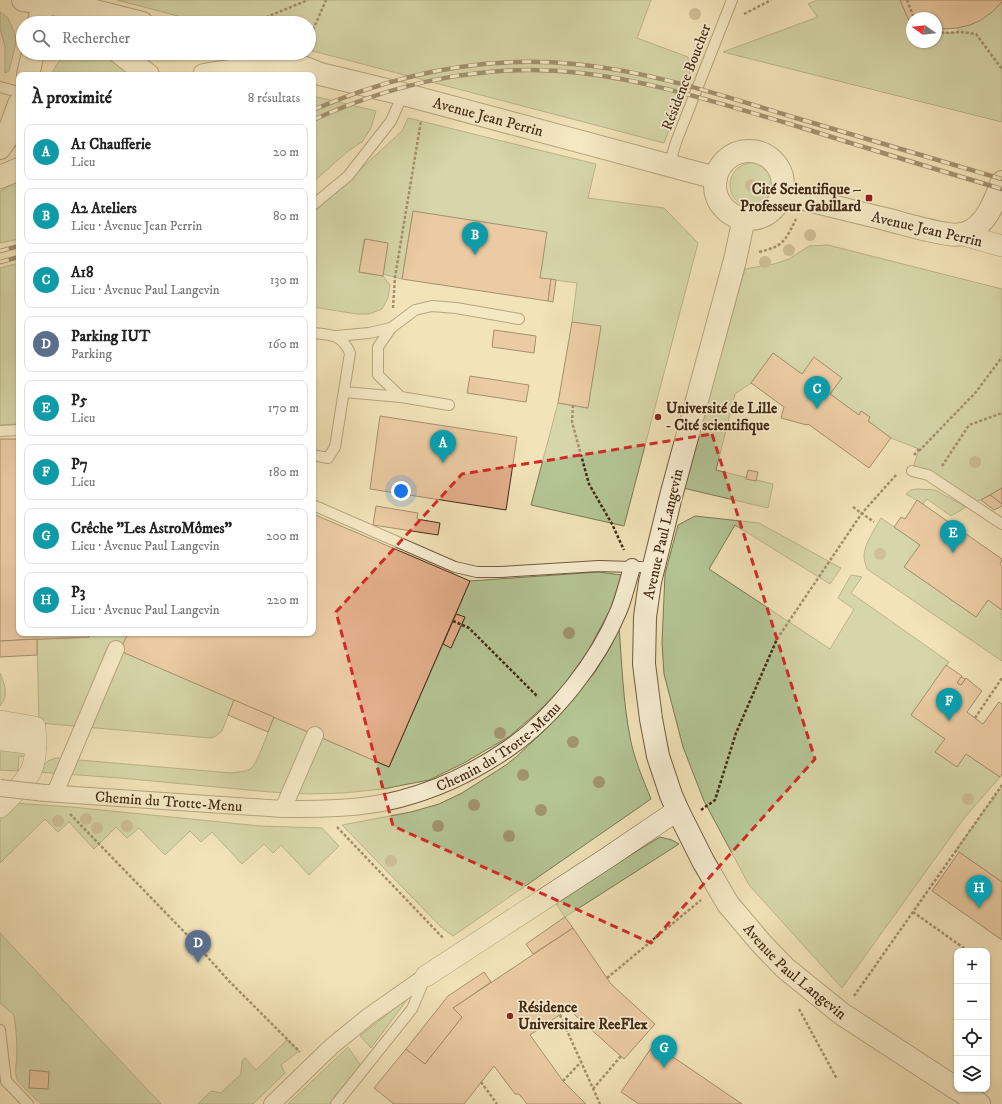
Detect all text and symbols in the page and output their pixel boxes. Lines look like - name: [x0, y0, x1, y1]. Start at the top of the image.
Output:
- north arrow: [906, 12, 942, 48]
- search box: [16, 16, 316, 60]
- street label: Résidence Boucher: [657, 21, 716, 133]
- icon: search: [30, 27, 52, 49]
- text: Rechercher: [62, 29, 130, 48]
- text: À proximité: [32, 87, 112, 109]
- text: 8 résultats: [248, 90, 300, 106]
- street label: Avenue Jean Perrin: [431, 93, 545, 141]
- text: A1 Chaufferie: [71, 135, 151, 154]
- text: A: [42, 144, 50, 160]
- text: 20 m: [273, 144, 299, 160]
- text: Lieu: [71, 154, 95, 170]
- place label: Cité Scientifique – Professeur Gabillard: [740, 180, 862, 216]
- marker: Cité Scientifique – Professeur Gabillard: [864, 193, 874, 203]
- text: A2 Ateliers: [71, 199, 137, 218]
- street label: Avenue Jean Perrin: [870, 207, 984, 252]
- text: B: [42, 208, 50, 224]
- text: 80 m: [273, 208, 299, 224]
- text: Lieu · Avenue Jean Perrin: [71, 218, 202, 234]
- pin: B: [462, 222, 488, 255]
- text: A18: [71, 263, 94, 282]
- text: C: [42, 272, 50, 288]
- text: 130 m: [270, 272, 299, 288]
- text: Lieu · Avenue Paul Langevin: [71, 282, 220, 298]
- text: Parking IUT: [71, 327, 150, 346]
- text: D: [41, 336, 51, 352]
- text: 160 m: [268, 336, 299, 352]
- text: Parking: [71, 346, 112, 362]
- pin: C: [804, 376, 830, 409]
- text: P5: [71, 391, 87, 410]
- place label: Université de Lille ‐ Cité scientifique: [666, 399, 778, 436]
- text: E: [41, 400, 51, 416]
- text: 170 m: [268, 400, 299, 416]
- text: Lieu: [71, 410, 95, 426]
- marker: Université de Lille ‐ Cité scientifique: [653, 412, 663, 422]
- pin: A: [430, 430, 456, 463]
- text: P7: [71, 455, 88, 474]
- text: F: [42, 464, 50, 480]
- text: 180 m: [268, 464, 299, 480]
- street label: Avenue Paul Langevin: [639, 467, 688, 601]
- text: Lieu: [71, 474, 95, 490]
- your location: [391, 481, 411, 501]
- text: Crêche "Les AstroMômes": [71, 519, 232, 538]
- pin: E: [940, 520, 966, 553]
- text: G: [41, 528, 51, 544]
- text: 200 m: [266, 528, 299, 544]
- text: Lieu · Avenue Paul Langevin: [71, 538, 220, 554]
- text: P3: [71, 583, 85, 602]
- text: H: [41, 592, 51, 608]
- text: 220 m: [267, 592, 299, 608]
- text: Lieu · Avenue Paul Langevin: [71, 602, 220, 618]
- pin: F: [936, 688, 962, 721]
- street label: Chemin du Trotte-Menu: [433, 698, 565, 796]
- street label: Chemin du Trotte-Menu: [94, 787, 243, 816]
- pin: H: [966, 875, 992, 908]
- street label: Avenue Paul Langevin: [739, 920, 850, 1024]
- pin: D: [185, 930, 211, 963]
- map controls: [954, 948, 990, 1092]
- button: +: [954, 948, 990, 984]
- button: −: [954, 984, 990, 1020]
- place label: Résidence Universitaire ReeFlex: [518, 998, 648, 1034]
- marker: Résidence Universitaire ReeFlex: [505, 1011, 515, 1021]
- button: locate: [954, 1020, 990, 1056]
- pin: G: [651, 1035, 677, 1068]
- button: layers: [954, 1056, 990, 1092]

